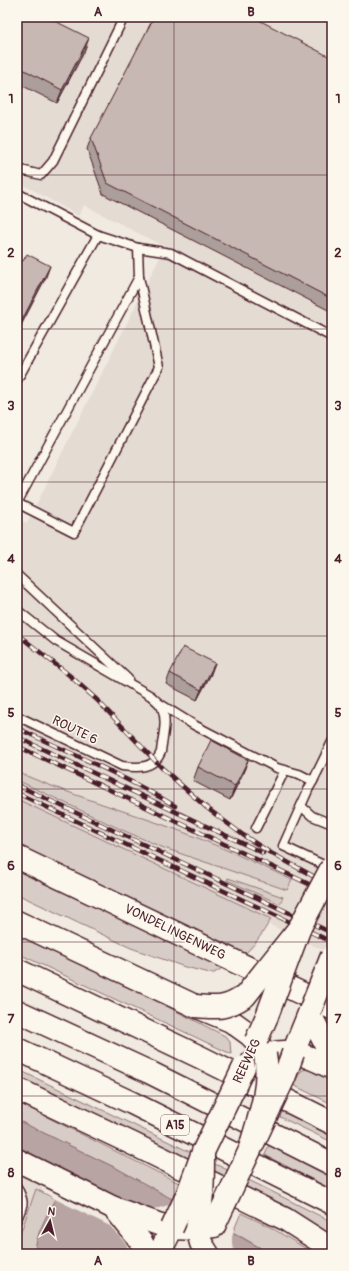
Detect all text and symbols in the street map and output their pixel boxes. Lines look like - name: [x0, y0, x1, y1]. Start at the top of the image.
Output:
- text: A: [94, 4, 103, 20]
- text: B: [247, 4, 255, 20]
- text: 1: [8, 91, 14, 107]
- text: 1: [335, 91, 341, 107]
- text: 2: [7, 245, 15, 261]
- text: 2: [334, 245, 342, 261]
- text: 3: [7, 398, 15, 414]
- text: 3: [334, 398, 342, 414]
- text: 4: [7, 551, 15, 567]
- text: 4: [334, 551, 342, 567]
- text: 5: [7, 705, 15, 721]
- text: 5: [334, 705, 342, 721]
- street label: ROUTE 6: [50, 712, 100, 748]
- text: 6: [7, 858, 15, 874]
- text: 6: [334, 858, 342, 874]
- street label: VONDELINGENWEG: [122, 901, 228, 963]
- text: 7: [8, 1011, 15, 1027]
- text: 7: [335, 1011, 342, 1027]
- street label: REEWEG: [230, 1036, 264, 1086]
- road number: A15: [161, 1115, 189, 1135]
- text: 8: [8, 1165, 15, 1181]
- text: 8: [335, 1165, 342, 1181]
- north arrow: [30, 1201, 70, 1241]
- text: N: [47, 1205, 56, 1219]
- text: A: [94, 1253, 103, 1269]
- text: B: [247, 1253, 255, 1269]

